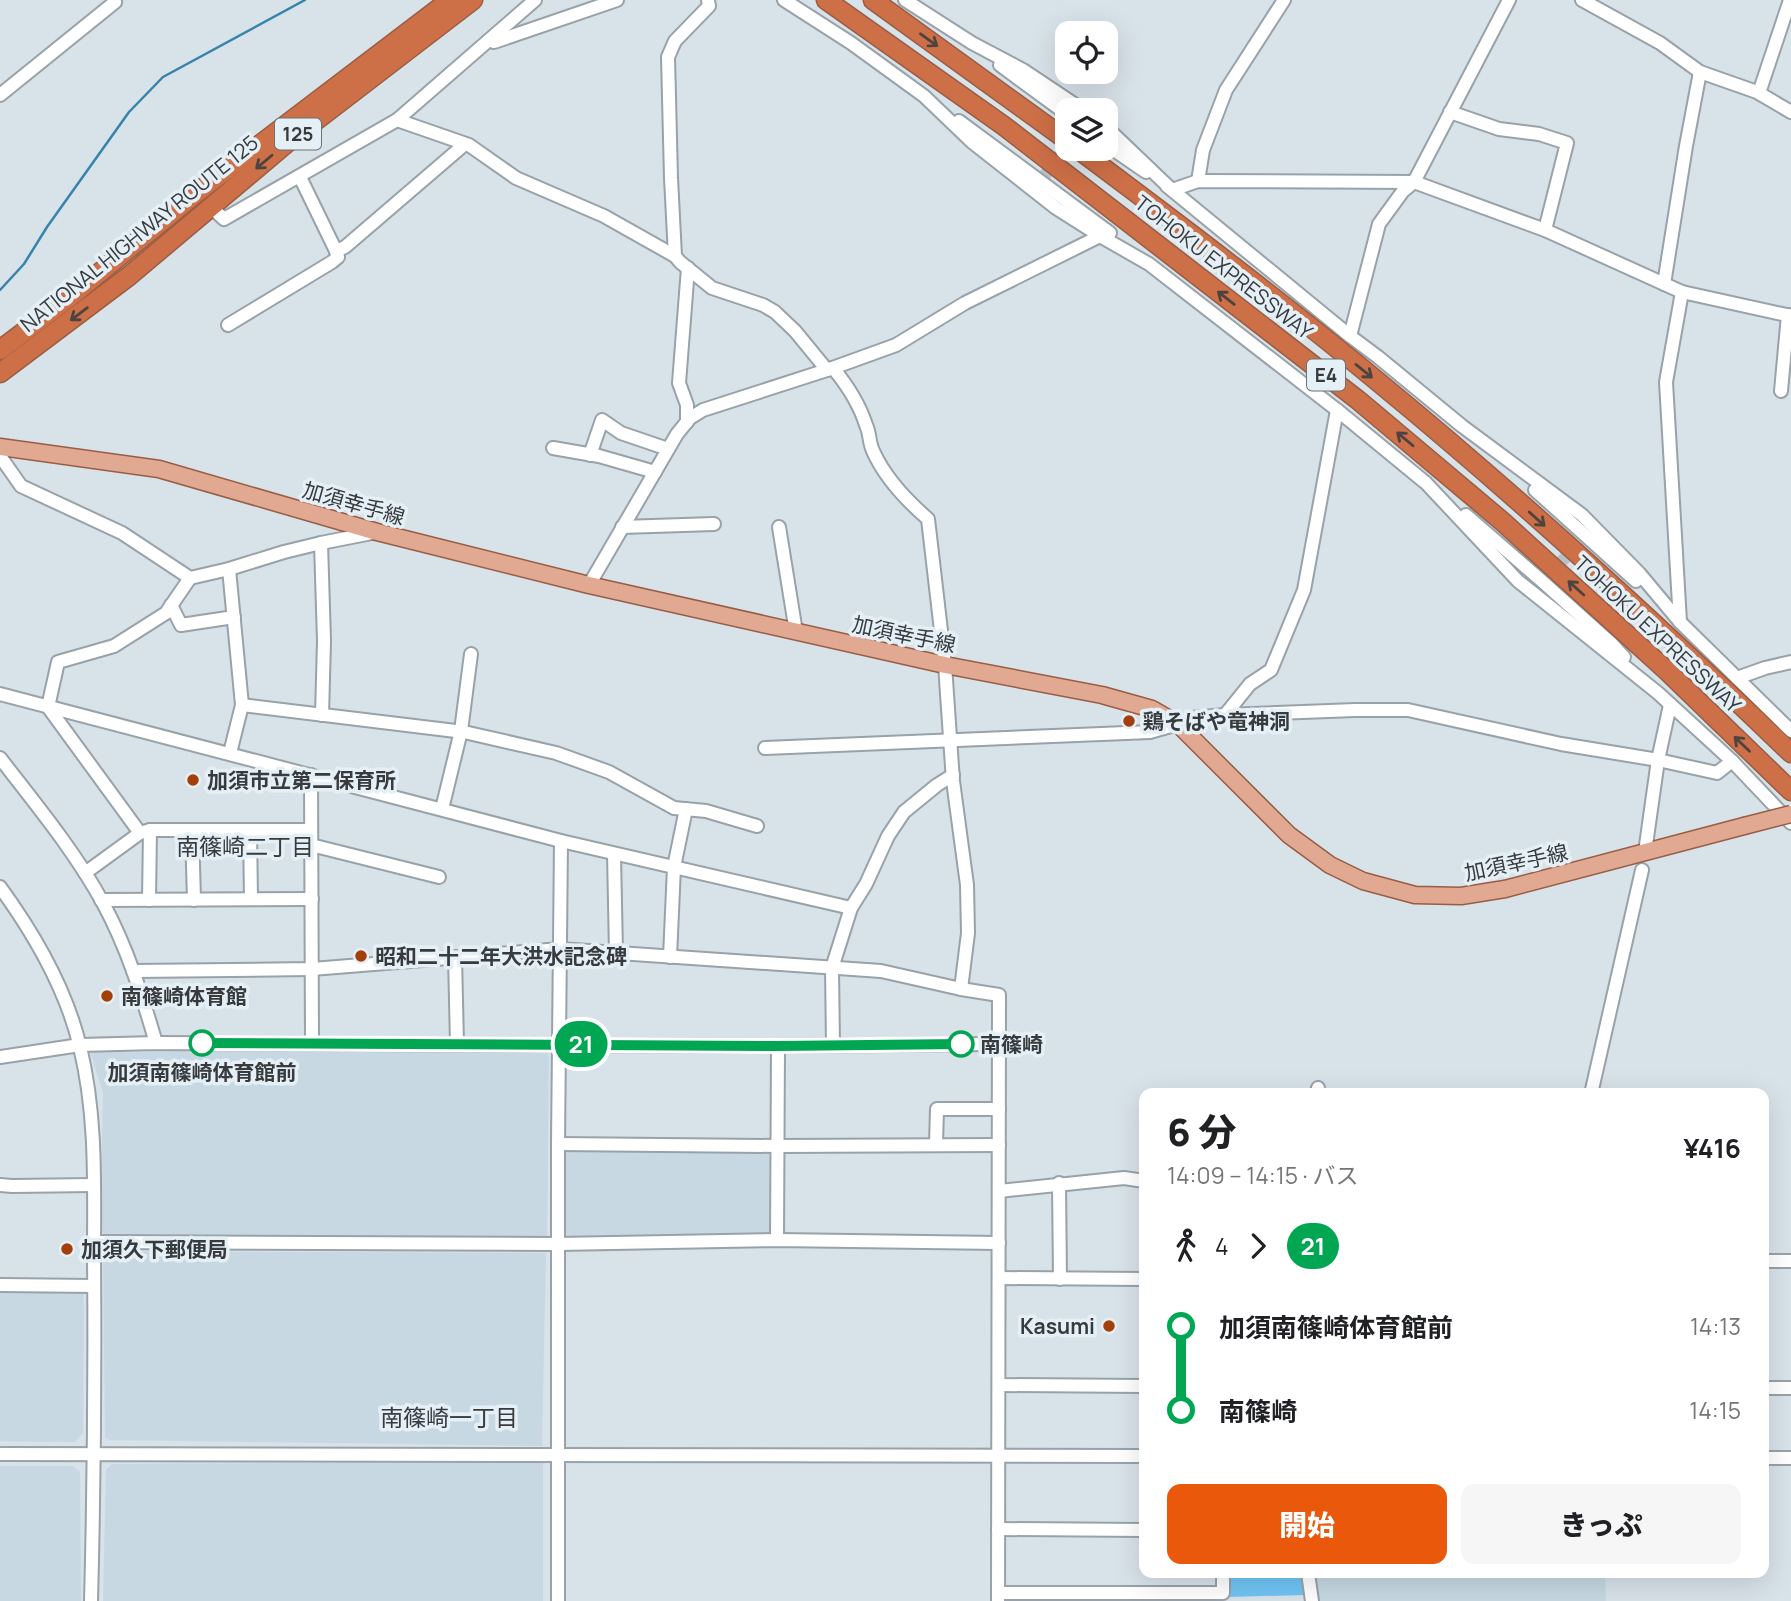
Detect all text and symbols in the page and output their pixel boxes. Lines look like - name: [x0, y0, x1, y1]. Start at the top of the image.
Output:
- map controls: [1055, 21, 1118, 161]
- button: locate: [1055, 21, 1118, 84]
- one-way arrow: [919, 33, 938, 47]
- button: layers: [1055, 98, 1118, 161]
- road number: 125: [275, 118, 321, 150]
- street label: NATIONAL HIGHWAY ROUTE 125: [14, 128, 264, 338]
- one-way arrow: [255, 154, 273, 170]
- street label: TOHOKU EXPRESSWAY: [1129, 189, 1319, 345]
- one-way arrow: [1218, 290, 1236, 305]
- one-way arrow: [71, 306, 89, 321]
- road number: E4: [1307, 360, 1345, 390]
- one-way arrow: [1354, 363, 1373, 378]
- one-way arrow: [1396, 431, 1414, 447]
- street label: 加須幸手線: [300, 475, 408, 531]
- one-way arrow: [1527, 511, 1545, 527]
- street label: TOHOKU EXPRESSWAY: [1569, 549, 1748, 719]
- one-way arrow: [1567, 580, 1585, 596]
- street label: 加須幸手線: [850, 609, 958, 659]
- place label: 鶏そばや竜神洞: [1143, 707, 1290, 735]
- marker: 鶏そばや竜神洞: [1121, 713, 1137, 729]
- one-way arrow: [1734, 735, 1751, 752]
- place label: 加須市立第二保育所: [207, 766, 396, 794]
- marker: 加須市立第二保育所: [185, 772, 201, 788]
- district label: 南篠崎二丁目: [176, 830, 314, 862]
- street label: 加須幸手線: [1462, 837, 1570, 887]
- place label: 昭和二十二年大洪水記念碑: [375, 942, 627, 970]
- marker: 昭和二十二年大洪水記念碑: [353, 948, 369, 964]
- place label: 南篠崎体育館: [121, 982, 247, 1010]
- marker: 南篠崎体育館: [99, 988, 115, 1004]
- line badge: 21: [550, 1021, 612, 1067]
- text: 21: [569, 1027, 593, 1060]
- marker: 加須南篠崎体育館前: [189, 1030, 215, 1056]
- place label: 南篠崎: [980, 1030, 1043, 1058]
- marker: 南篠崎: [948, 1031, 974, 1057]
- place label: 加須南篠崎体育館前: [108, 1058, 297, 1086]
- text: 6 分: [1167, 1105, 1236, 1157]
- text: ¥416: [1684, 1130, 1741, 1166]
- text: 14:09 – 14:15 · バス: [1167, 1159, 1358, 1191]
- icon: walk: [1167, 1227, 1205, 1265]
- icon: forward: [1239, 1227, 1277, 1265]
- text: 21: [1301, 1229, 1325, 1262]
- text: 4: [1215, 1230, 1229, 1262]
- place label: 加須久下郵便局: [81, 1235, 228, 1263]
- marker: 加須久下郵便局: [59, 1241, 75, 1257]
- text: 加須南篠崎体育館前: [1219, 1309, 1453, 1345]
- text: 14:13: [1690, 1310, 1741, 1342]
- place label: Kasumi: [1020, 1312, 1095, 1340]
- marker: Kasumi: [1101, 1318, 1117, 1334]
- text: 南篠崎: [1219, 1393, 1297, 1429]
- text: 14:15: [1689, 1394, 1741, 1426]
- district label: 南篠崎一丁目: [380, 1401, 518, 1433]
- button: 開始: [1167, 1484, 1447, 1564]
- button: きっぷ: [1461, 1484, 1741, 1564]

